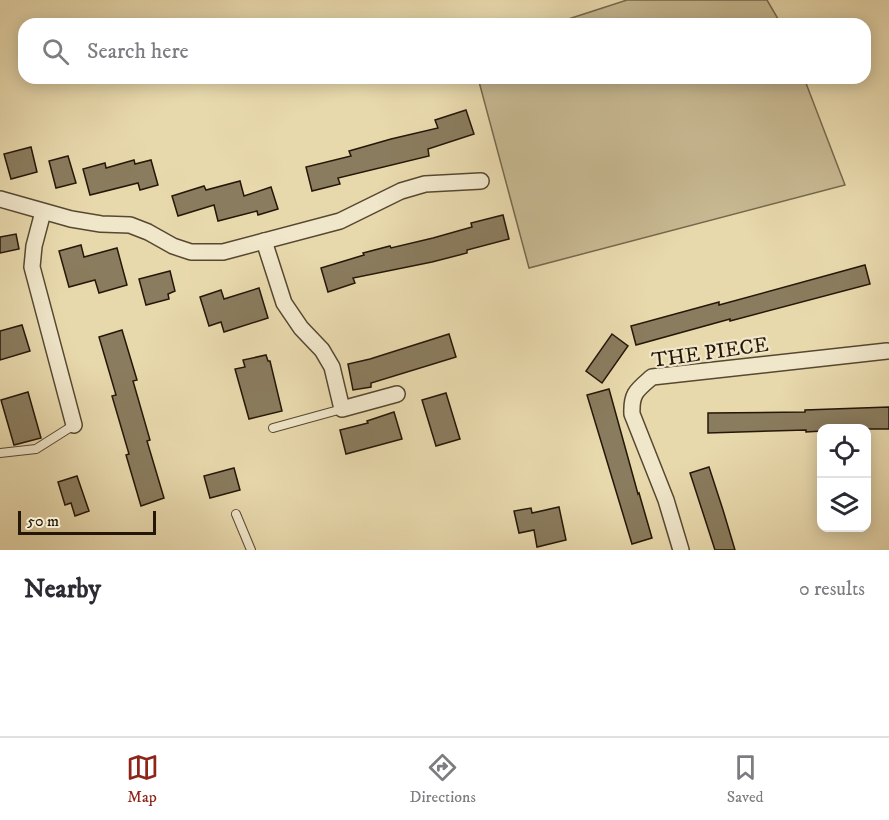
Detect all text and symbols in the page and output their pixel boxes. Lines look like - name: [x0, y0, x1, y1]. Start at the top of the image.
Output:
- search box: [18, 18, 871, 84]
- icon: search: [39, 35, 72, 68]
- text: Search here: [87, 38, 189, 65]
- street label: THE PIECE: [650, 332, 770, 374]
- map controls: [817, 424, 871, 532]
- button: locate: [817, 424, 871, 478]
- button: layers: [817, 478, 871, 532]
- scale bar: [18, 508, 156, 536]
- text: 50 m: [27, 511, 59, 531]
- text: Nearby: [24, 573, 101, 606]
- text: 0 results: [799, 577, 865, 602]
- tab: Map: [126, 751, 159, 807]
- tab: Directions: [410, 751, 476, 807]
- tab: Saved: [727, 751, 764, 807]

